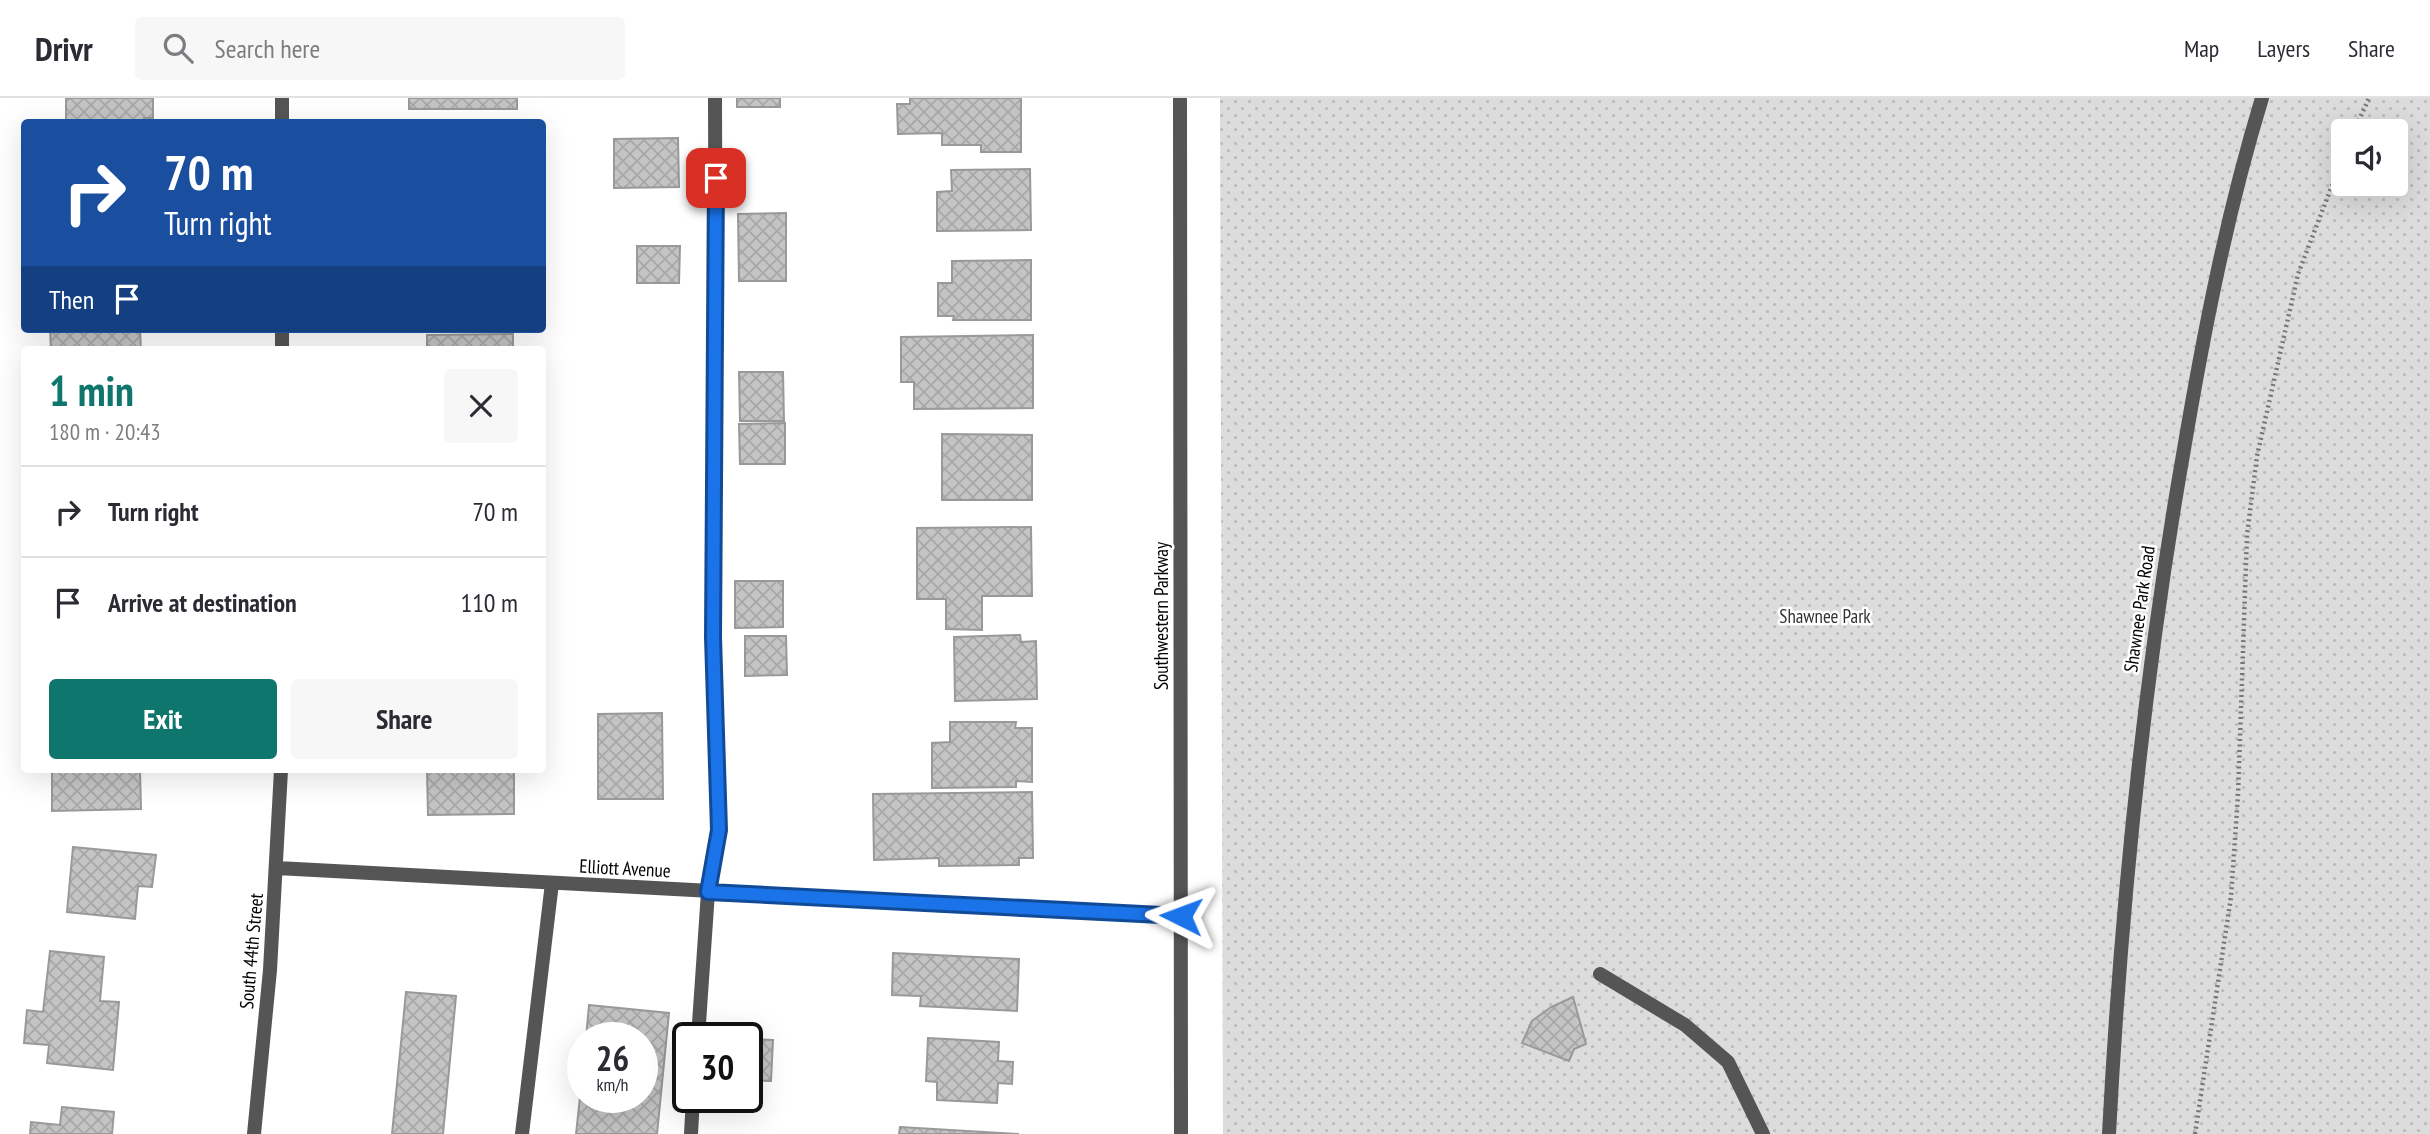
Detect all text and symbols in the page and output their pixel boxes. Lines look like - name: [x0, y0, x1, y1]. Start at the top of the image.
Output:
- search box: [135, 17, 625, 80]
- text: Drivr: [35, 27, 93, 70]
- icon: search: [159, 29, 197, 67]
- text: Search here: [215, 32, 320, 65]
- text: Map: [2184, 33, 2219, 64]
- text: Layers: [2257, 33, 2310, 64]
- text: Share: [2348, 33, 2395, 64]
- map controls: [2331, 119, 2408, 196]
- button: sound: [2331, 119, 2408, 196]
- text: 70 m: [164, 140, 253, 204]
- icon: right: [49, 147, 140, 238]
- pin: [686, 148, 746, 208]
- icon: arrive: [697, 159, 735, 197]
- text: Turn right: [164, 202, 272, 244]
- icon: arrive: [108, 280, 146, 318]
- text: Then: [49, 283, 94, 316]
- text: 1 min: [49, 363, 134, 418]
- button: close: [444, 369, 518, 443]
- text: 180 m · 20:43: [49, 417, 161, 446]
- icon: right: [49, 493, 87, 531]
- text: Turn right: [108, 495, 199, 528]
- text: 70 m: [472, 495, 518, 528]
- street label: Southwestern Parkway: [1149, 541, 1173, 690]
- street label: Shawnee Park Road: [2118, 544, 2160, 674]
- icon: arrive: [49, 584, 87, 622]
- text: Arrive at destination: [108, 586, 297, 619]
- text: 110 m: [460, 586, 518, 619]
- park label: Shawnee Park: [1779, 604, 1871, 628]
- button: Exit: [49, 679, 277, 759]
- button: Share: [291, 679, 518, 759]
- street label: Elliott Avenue: [579, 854, 671, 882]
- position arrow: [1144, 879, 1218, 953]
- street label: South 44th Street: [234, 891, 268, 1010]
- speed limit sign: 30: [672, 1022, 763, 1113]
- text: 26: [596, 1035, 629, 1081]
- text: km/h: [597, 1073, 628, 1096]

